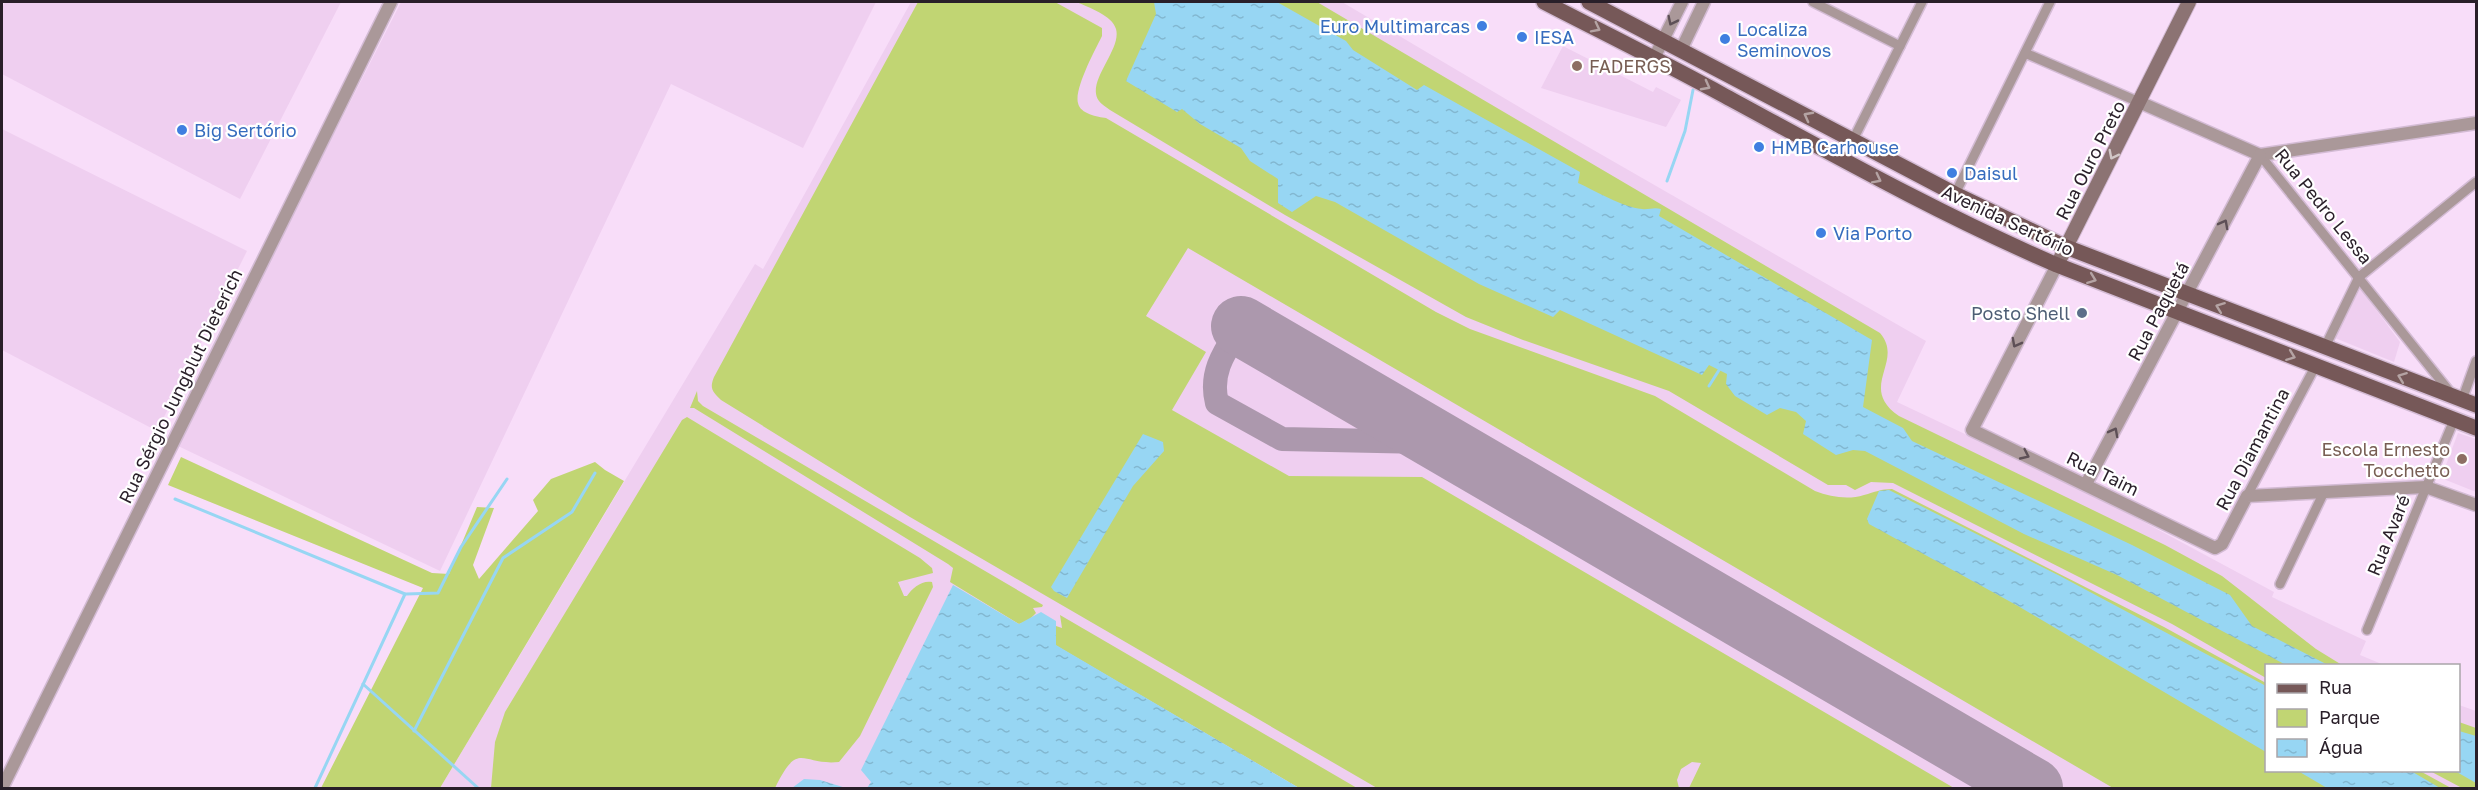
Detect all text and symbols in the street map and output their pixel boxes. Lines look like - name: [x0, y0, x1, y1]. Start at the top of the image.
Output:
- one-way arrow: [1668, 14, 1679, 25]
- place label: Euro Multimarcas: [1320, 15, 1470, 37]
- place label: Localiza Seminovos: [1737, 18, 1831, 61]
- marker: Euro Multimarcas: [1475, 19, 1489, 33]
- one-way arrow: [1589, 21, 1600, 33]
- place label: IESA: [1534, 26, 1574, 48]
- marker: IESA: [1515, 30, 1529, 44]
- marker: Localiza Seminovos: [1718, 32, 1732, 46]
- place label: FADERGS: [1589, 55, 1671, 77]
- marker: FADERGS: [1570, 59, 1584, 73]
- one-way arrow: [1700, 79, 1710, 90]
- street label: Rua Ouro Preto: [2050, 97, 2130, 223]
- one-way arrow: [1803, 112, 1814, 123]
- place label: Big Sertório: [194, 119, 296, 141]
- marker: Big Sertório: [175, 123, 189, 137]
- place label: HMB Carhouse: [1771, 136, 1899, 158]
- marker: HMB Carhouse: [1752, 140, 1766, 154]
- street label: Rua Pedro Lessa: [2271, 144, 2377, 268]
- one-way arrow: [2109, 148, 2120, 159]
- place label: Daisul: [1964, 162, 2018, 184]
- marker: Daisul: [1945, 166, 1959, 180]
- one-way arrow: [1871, 171, 1882, 183]
- street label: Avenida Sertório: [1939, 180, 2077, 260]
- one-way arrow: [2217, 220, 2228, 231]
- place label: Via Porto: [1833, 222, 1912, 244]
- marker: Via Porto: [1814, 226, 1828, 240]
- street label: Rua Paquetá: [2123, 258, 2193, 364]
- street label: Rua Sérgio Jungblut Dieterich: [114, 265, 246, 507]
- one-way arrow: [2086, 271, 2097, 284]
- place label: Posto Shell: [1971, 302, 2070, 324]
- one-way arrow: [2215, 302, 2226, 315]
- marker: Posto Shell: [2075, 306, 2089, 320]
- one-way arrow: [2012, 337, 2023, 348]
- one-way arrow: [2285, 349, 2296, 361]
- one-way arrow: [2398, 371, 2408, 384]
- street label: Rua Diamantina: [2211, 384, 2293, 514]
- one-way arrow: [2107, 428, 2118, 439]
- place label: Escola Ernesto Tocchetto: [2321, 438, 2450, 481]
- street label: Rua Taim: [2063, 446, 2143, 500]
- one-way arrow: [2018, 447, 2029, 459]
- marker: Escola Ernesto Tocchetto: [2455, 452, 2469, 466]
- street label: Rua Avaré: [2362, 491, 2414, 579]
- legend: [2265, 664, 2460, 772]
- text: Rua: [2319, 676, 2352, 698]
- text: Parque: [2319, 706, 2380, 728]
- text: Água: [2319, 736, 2363, 758]

